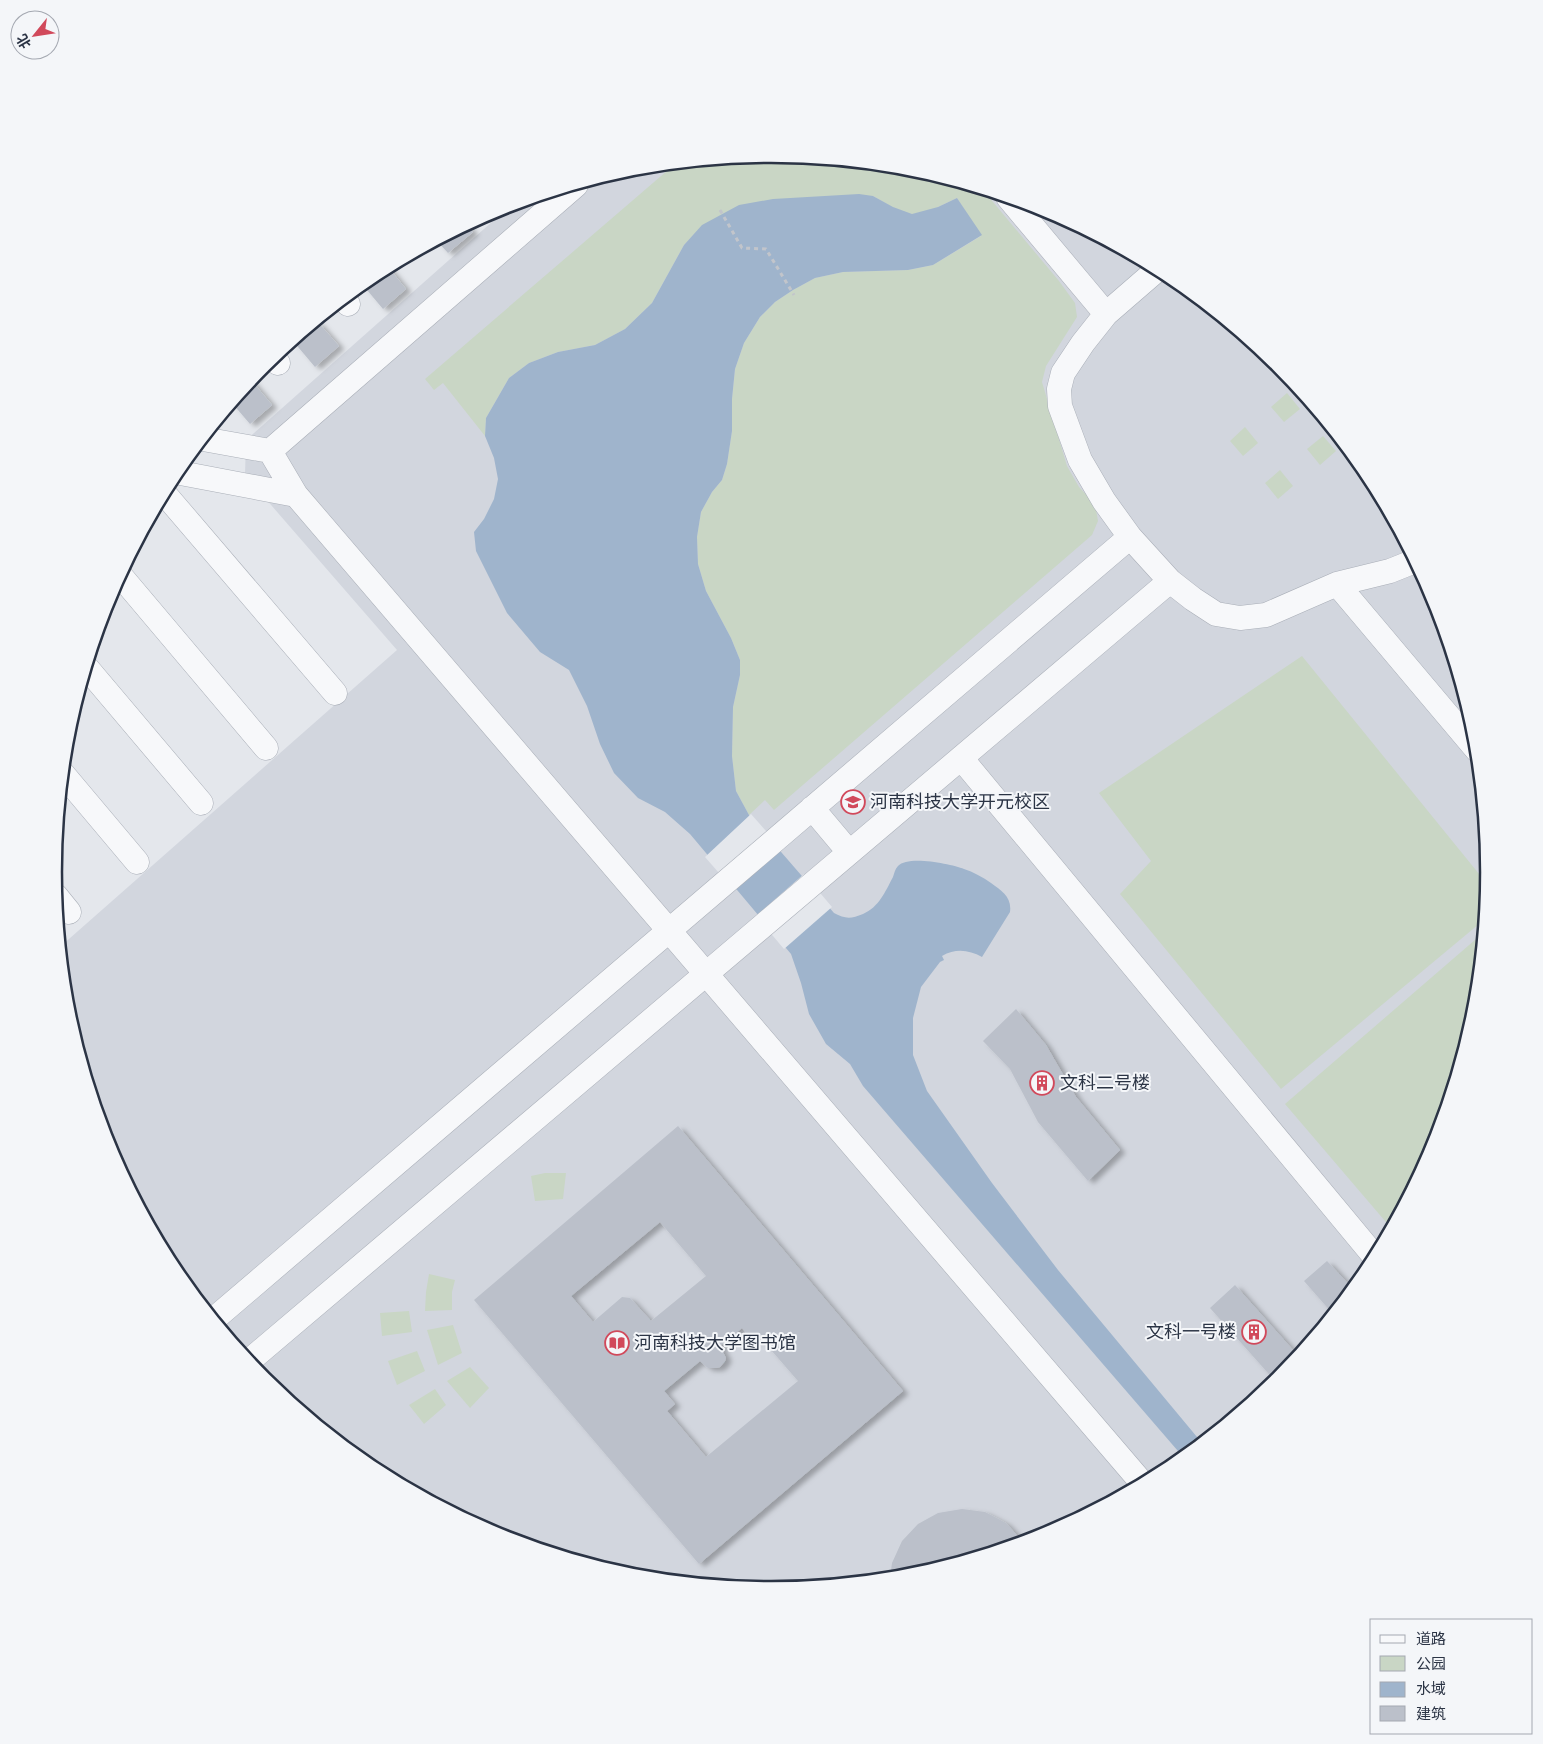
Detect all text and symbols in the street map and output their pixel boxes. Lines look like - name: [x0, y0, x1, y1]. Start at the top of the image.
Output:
- north arrow: [10, 10, 60, 60]
- text: 北: [13, 31, 34, 52]
- school or university icon: 河南科技大学开元校区: [840, 789, 866, 815]
- place label: 河南科技大学开元校区: [870, 792, 1050, 812]
- building icon: 文科二号楼: [1029, 1070, 1055, 1096]
- place label: 文科二号楼: [1060, 1073, 1150, 1093]
- building icon: 文科一号楼: [1241, 1319, 1267, 1345]
- place label: 文科一号楼: [1146, 1322, 1236, 1342]
- library icon: 河南科技大学图书馆: [604, 1330, 630, 1356]
- place label: 河南科技大学图书馆: [634, 1333, 796, 1353]
- legend: [1370, 1619, 1533, 1734]
- text: 道路: [1416, 1630, 1446, 1647]
- text: 公园: [1416, 1655, 1446, 1672]
- text: 水域: [1416, 1680, 1446, 1697]
- text: 建筑: [1416, 1705, 1446, 1722]

